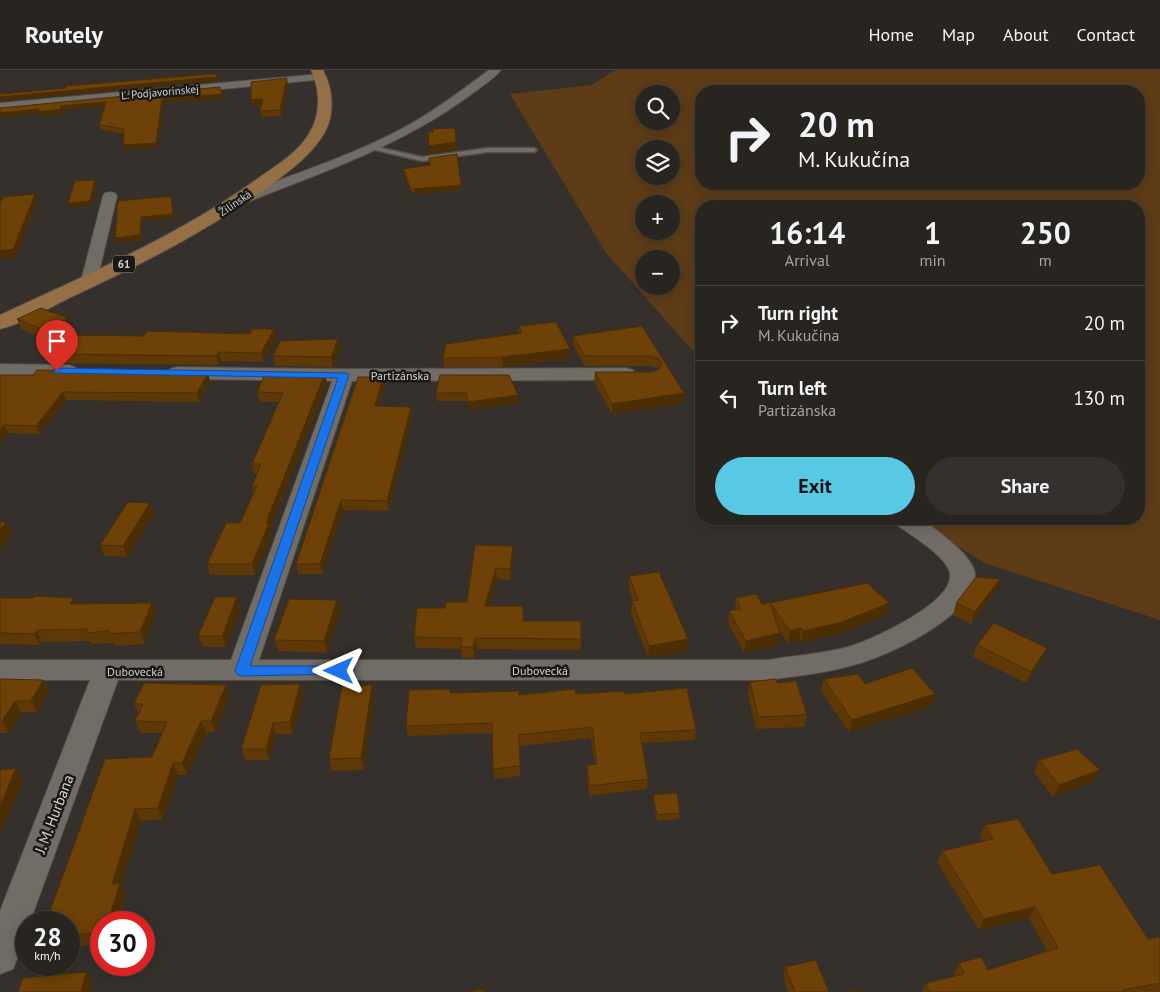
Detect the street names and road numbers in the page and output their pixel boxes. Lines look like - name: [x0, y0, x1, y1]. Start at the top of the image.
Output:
- street label: Ľ. Podjavorinskej: [120, 82, 200, 102]
- street label: Žilinská: [216, 187, 254, 219]
- road number: 61: [113, 255, 135, 272]
- street label: Partizánska: [371, 368, 429, 383]
- street label: Dubovecká: [512, 663, 568, 678]
- street label: Dubovecká: [107, 664, 163, 679]
- street label: J. M. Hurbana: [30, 772, 78, 857]

